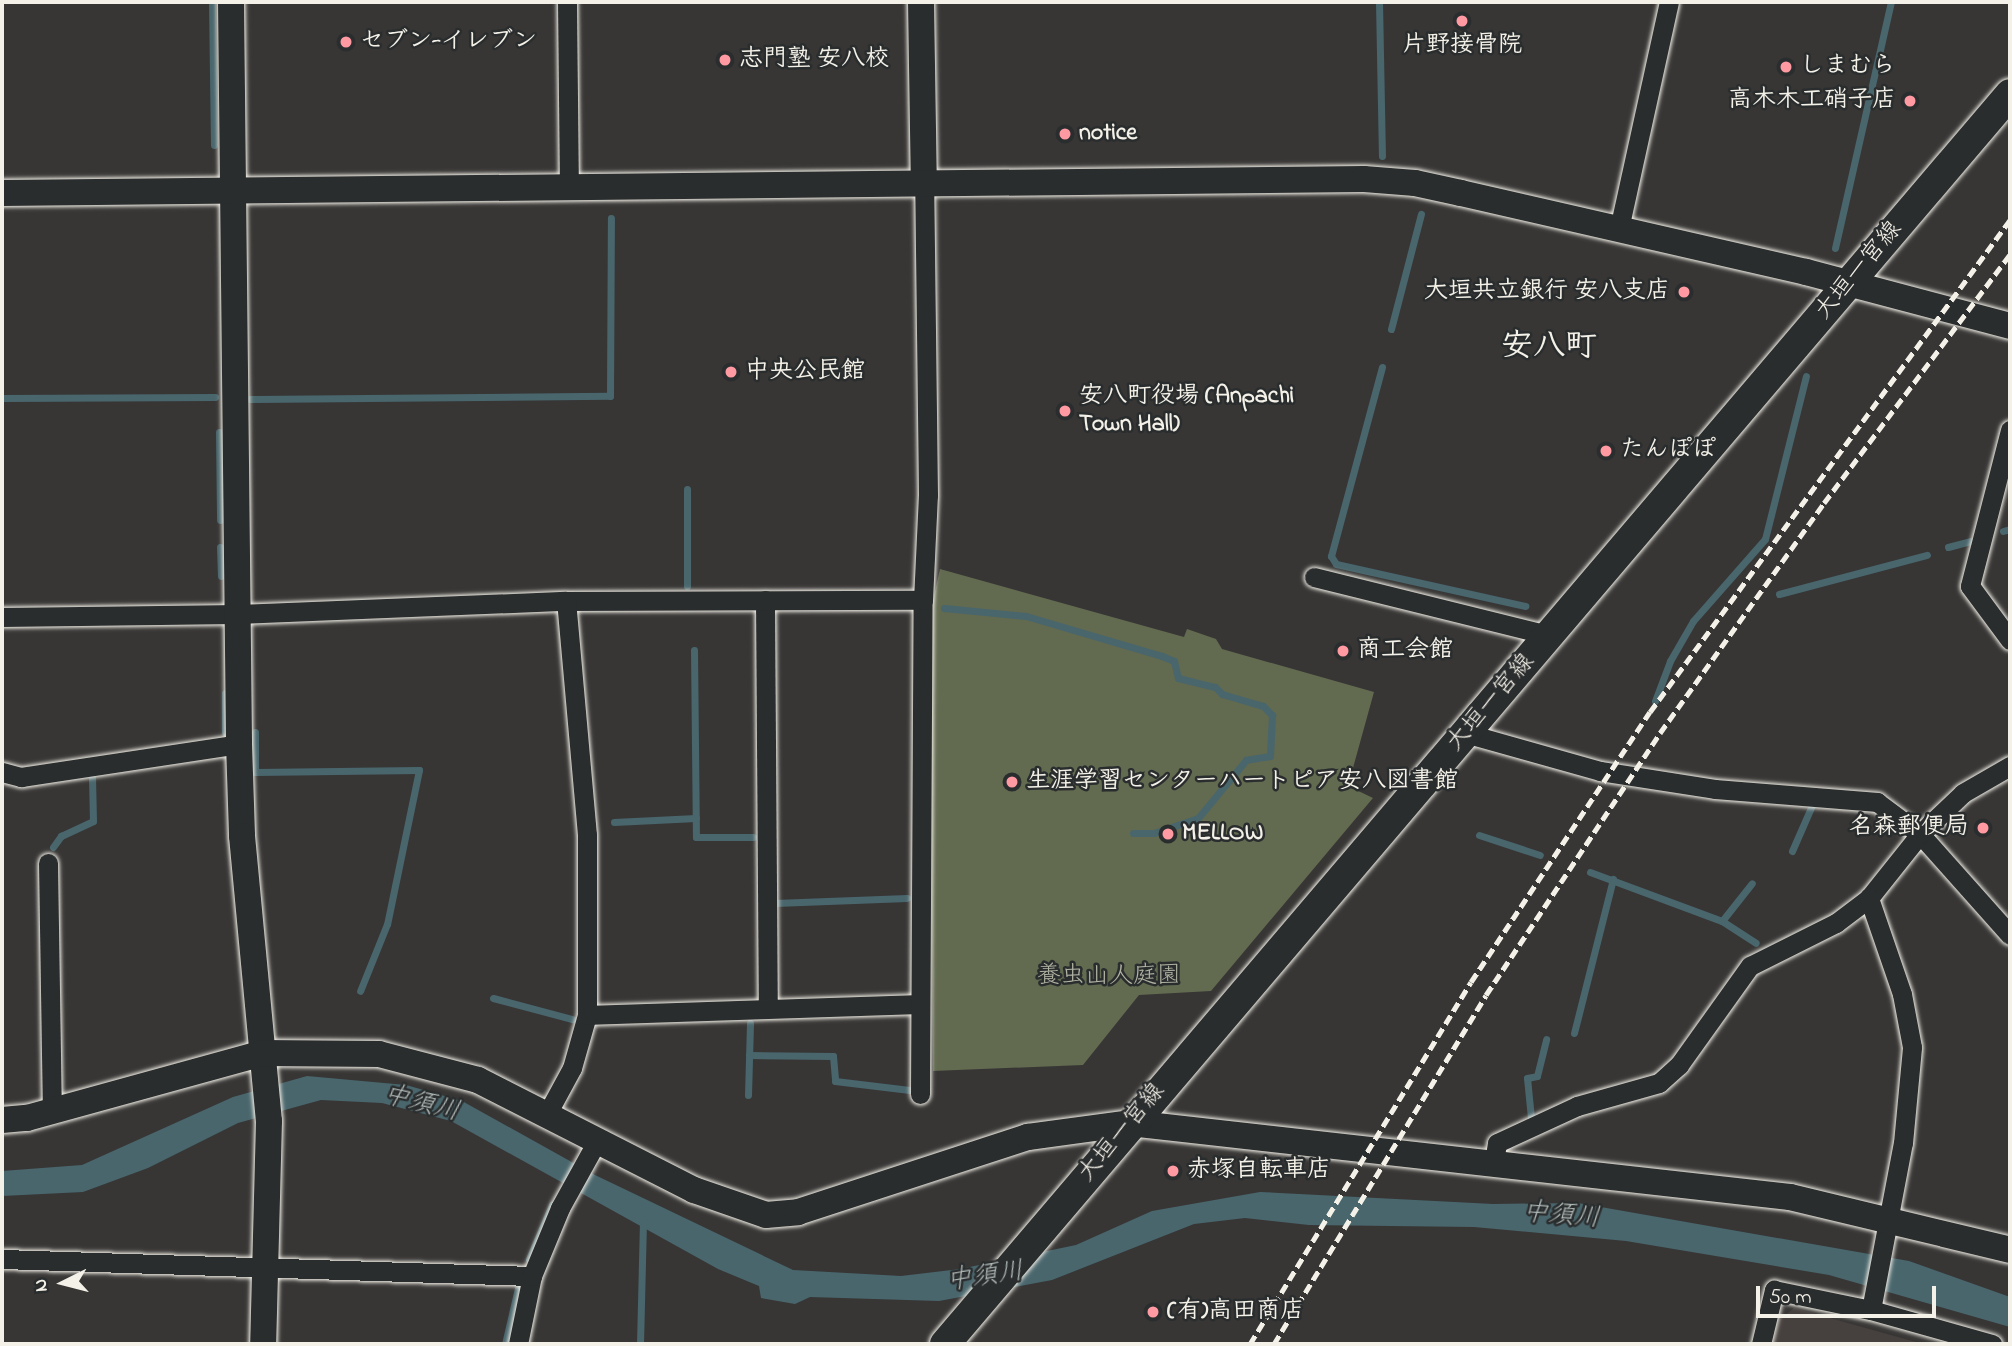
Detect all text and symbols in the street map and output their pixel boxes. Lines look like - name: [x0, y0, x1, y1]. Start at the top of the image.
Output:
- marker: 片野接骨院: [1454, 13, 1470, 29]
- place label: セブン-イレブン: [360, 28, 537, 56]
- place label: 片野接骨院: [1402, 32, 1522, 60]
- marker: セブン-イレブン: [338, 34, 354, 50]
- place label: 志門塾 安八校: [739, 46, 889, 74]
- marker: 志門塾 安八校: [717, 52, 733, 68]
- place label: しまむら: [1800, 53, 1896, 81]
- marker: しまむら: [1778, 59, 1794, 75]
- place label: 高木木工硝子店: [1728, 87, 1896, 115]
- marker: 高木木工硝子店: [1902, 93, 1918, 109]
- place label: notice: [1079, 120, 1137, 148]
- marker: notice: [1057, 126, 1073, 142]
- street label: 大垣一宮線: [1809, 216, 1909, 326]
- place label: 大垣共立銀行 安八支店: [1424, 278, 1670, 306]
- marker: 大垣共立銀行 安八支店: [1676, 284, 1692, 300]
- district label: 安八町: [1501, 329, 1597, 367]
- place label: 中央公民館: [745, 358, 865, 386]
- marker: 中央公民館: [723, 364, 739, 380]
- place label: 安八町役場 (Anpachi Town Hall): [1079, 383, 1294, 439]
- marker: 安八町役場 (Anpachi Town Hall): [1057, 403, 1073, 419]
- place label: たんぽぽ: [1620, 437, 1716, 465]
- marker: たんぽぽ: [1598, 443, 1614, 459]
- place label: 商工会館: [1357, 637, 1453, 665]
- marker: 商工会館: [1335, 643, 1351, 659]
- street label: 大垣一宮線: [1441, 648, 1541, 758]
- place label: 生涯学習センターハートピア安八図書館: [1026, 768, 1458, 796]
- marker: 生涯学習センターハートピア安八図書館: [1004, 774, 1020, 790]
- place label: 名森郵便局: [1849, 814, 1969, 842]
- place label: MELLOW: [1182, 820, 1263, 848]
- marker: 名森郵便局: [1975, 820, 1991, 836]
- marker: MELLOW: [1160, 826, 1176, 842]
- park label: 養虫山人庭園: [1037, 963, 1181, 991]
- street label: 大垣一宮線: [1072, 1078, 1172, 1188]
- water label: 中須川: [379, 1080, 463, 1130]
- place label: 赤塚自転車店: [1187, 1157, 1331, 1185]
- marker: 赤塚自転車店: [1165, 1163, 1181, 1179]
- water label: 中須川: [1521, 1198, 1601, 1236]
- north arrow: [28, 1248, 98, 1318]
- water label: 中須川: [944, 1257, 1026, 1299]
- scale bar: [1760, 1272, 1940, 1316]
- text: N: [28, 1277, 56, 1293]
- text: 50 m: [1769, 1283, 1812, 1313]
- place label: (有)高田商店: [1167, 1298, 1304, 1326]
- marker: (有)高田商店: [1145, 1304, 1161, 1320]

